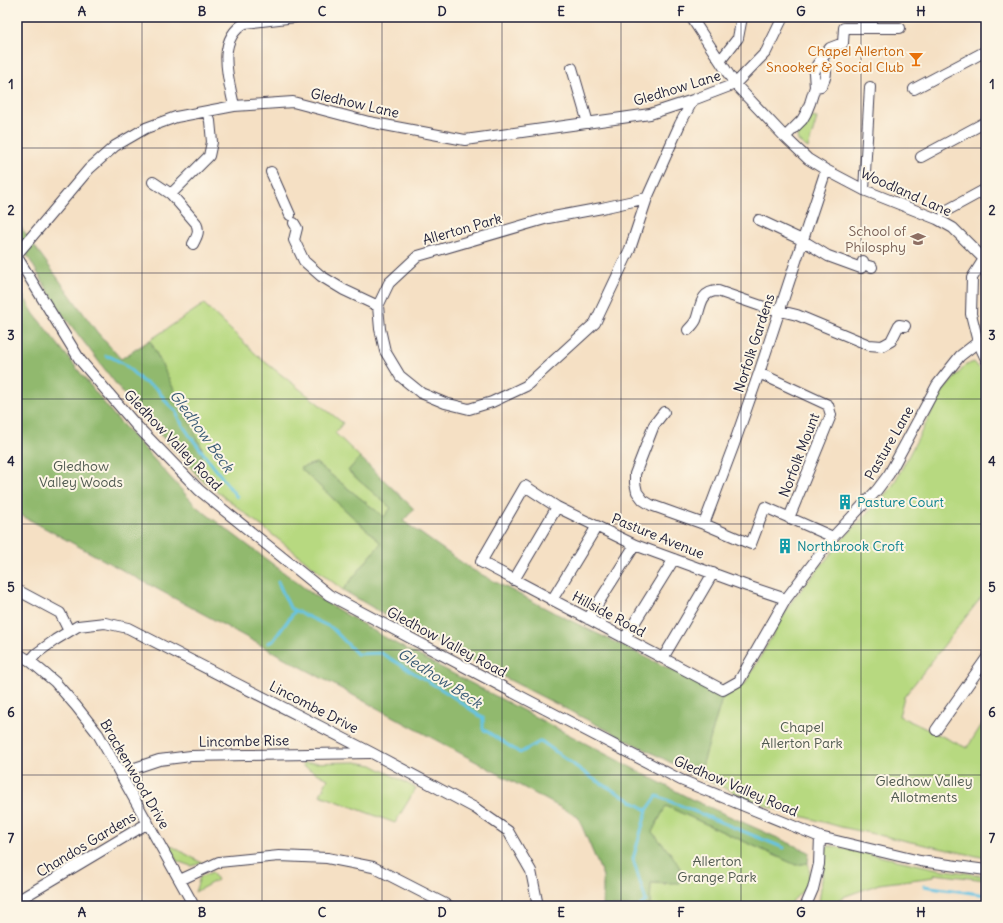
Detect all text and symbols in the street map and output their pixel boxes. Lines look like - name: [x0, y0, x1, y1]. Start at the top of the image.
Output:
- text: A: [78, 3, 87, 20]
- text: B: [198, 3, 207, 20]
- text: C: [318, 3, 327, 20]
- text: D: [437, 3, 447, 20]
- text: E: [557, 3, 565, 20]
- text: F: [677, 3, 685, 20]
- text: G: [796, 3, 806, 20]
- text: H: [916, 3, 926, 20]
- place label: Chapel Allerton Snooker & Social Club: [766, 42, 904, 76]
- bar icon: Chapel Allerton Snooker & Social Club: [907, 50, 925, 68]
- street label: Gledhow Lane: [631, 66, 723, 110]
- text: 1: [8, 76, 14, 93]
- text: 1: [989, 76, 995, 93]
- street label: Gledhow Lane: [309, 84, 401, 122]
- street label: Woodland Lane: [857, 164, 955, 220]
- text: 2: [7, 202, 15, 219]
- text: 2: [988, 202, 996, 219]
- street label: Allerton Park: [420, 209, 504, 249]
- place label: School of Philosphy: [845, 222, 906, 256]
- school or university icon: School of Philosphy: [909, 230, 927, 248]
- street label: Norfolk Gardens: [730, 291, 778, 395]
- text: 3: [7, 327, 15, 344]
- text: 3: [988, 327, 996, 344]
- street label: Gledhow Valley Road: [120, 386, 226, 494]
- water label: Gledhow Beck: [166, 386, 239, 477]
- street label: Pasture Lane: [861, 403, 917, 483]
- street label: Norfolk Mount: [775, 410, 823, 500]
- text: 4: [7, 453, 15, 470]
- text: 4: [988, 453, 996, 470]
- park label: Gledhow Valley Woods: [39, 457, 123, 491]
- building icon: Pasture Court: [836, 493, 854, 511]
- place label: Pasture Court: [857, 493, 944, 511]
- street label: Pasture Avenue: [609, 509, 707, 563]
- building icon: Northbrook Croft: [776, 537, 794, 555]
- place label: Northbrook Croft: [797, 537, 905, 555]
- text: 5: [7, 579, 15, 596]
- text: 5: [988, 579, 996, 596]
- street label: Hillside Road: [569, 587, 649, 641]
- street label: Gledhow Valley Road: [384, 603, 510, 681]
- water label: Gledhow Beck: [394, 644, 487, 713]
- street label: Lincombe Drive: [266, 677, 362, 737]
- text: 6: [7, 704, 15, 721]
- text: 6: [988, 704, 996, 721]
- street label: Brackenwood Drive: [96, 716, 174, 832]
- park label: Chapel Allerton Park: [761, 718, 843, 752]
- street label: Lincombe Rise: [199, 731, 289, 751]
- street label: Gledhow Valley Road: [671, 752, 801, 820]
- park label: Gledhow Valley Allotments: [875, 772, 973, 806]
- street label: Chandos Gardens: [33, 807, 139, 881]
- text: 7: [8, 830, 15, 847]
- text: 7: [989, 830, 996, 847]
- park label: Allerton Grange Park: [677, 852, 757, 886]
- text: A: [78, 904, 87, 921]
- text: B: [198, 904, 207, 921]
- text: C: [318, 904, 327, 921]
- text: D: [437, 904, 447, 921]
- text: E: [557, 904, 565, 921]
- text: F: [677, 904, 685, 921]
- text: G: [796, 904, 806, 921]
- text: H: [916, 904, 926, 921]

